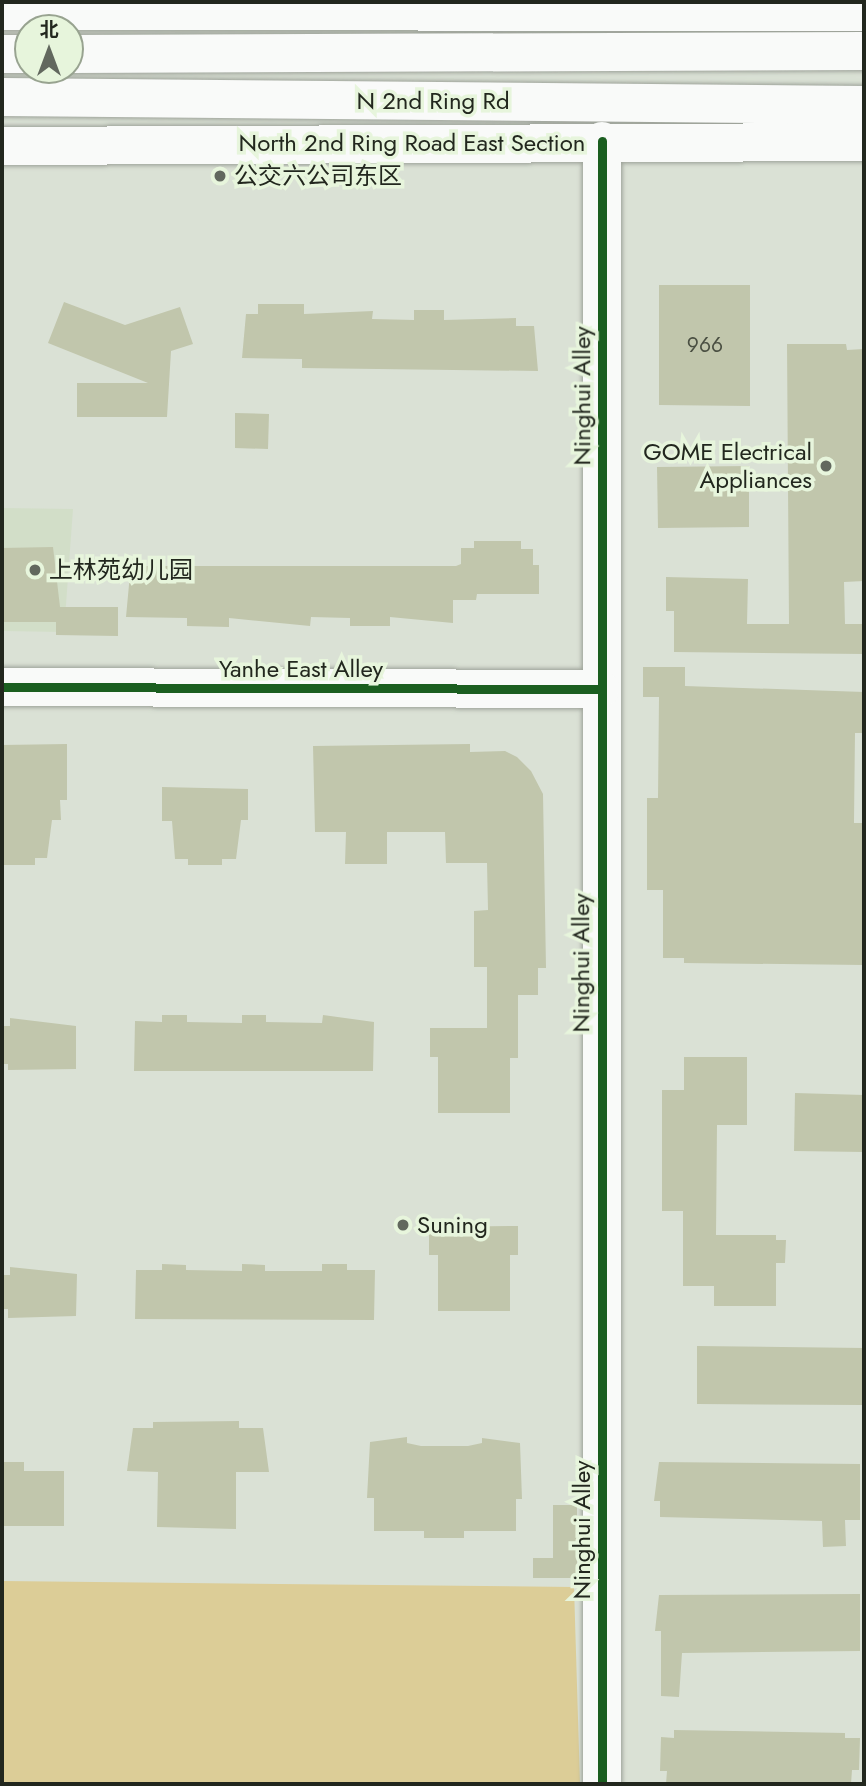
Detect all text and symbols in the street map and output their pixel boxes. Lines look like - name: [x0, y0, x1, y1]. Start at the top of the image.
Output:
- north arrow: [14, 14, 84, 84]
- text: 北: [39, 16, 59, 43]
- street label: N 2nd Ring Rd: [356, 87, 510, 115]
- street label: North 2nd Ring Road East Section: [239, 129, 585, 157]
- place label: 公交六公司东区: [234, 162, 402, 190]
- marker: 公交六公司东区: [212, 168, 228, 184]
- street label: Ninghui Alley: [568, 326, 596, 466]
- house number: 966: [687, 332, 723, 358]
- place label: GOME Electrical Appliances: [643, 438, 812, 494]
- marker: GOME Electrical Appliances: [818, 458, 834, 474]
- place label: 上林苑幼儿园: [49, 556, 193, 584]
- marker: 上林苑幼儿园: [27, 562, 43, 578]
- street label: Yanhe East Alley: [219, 655, 383, 683]
- street label: Ninghui Alley: [567, 893, 595, 1033]
- place label: Suning: [417, 1211, 488, 1239]
- marker: Suning: [395, 1217, 411, 1233]
- street label: Ninghui Alley: [568, 1460, 596, 1600]

